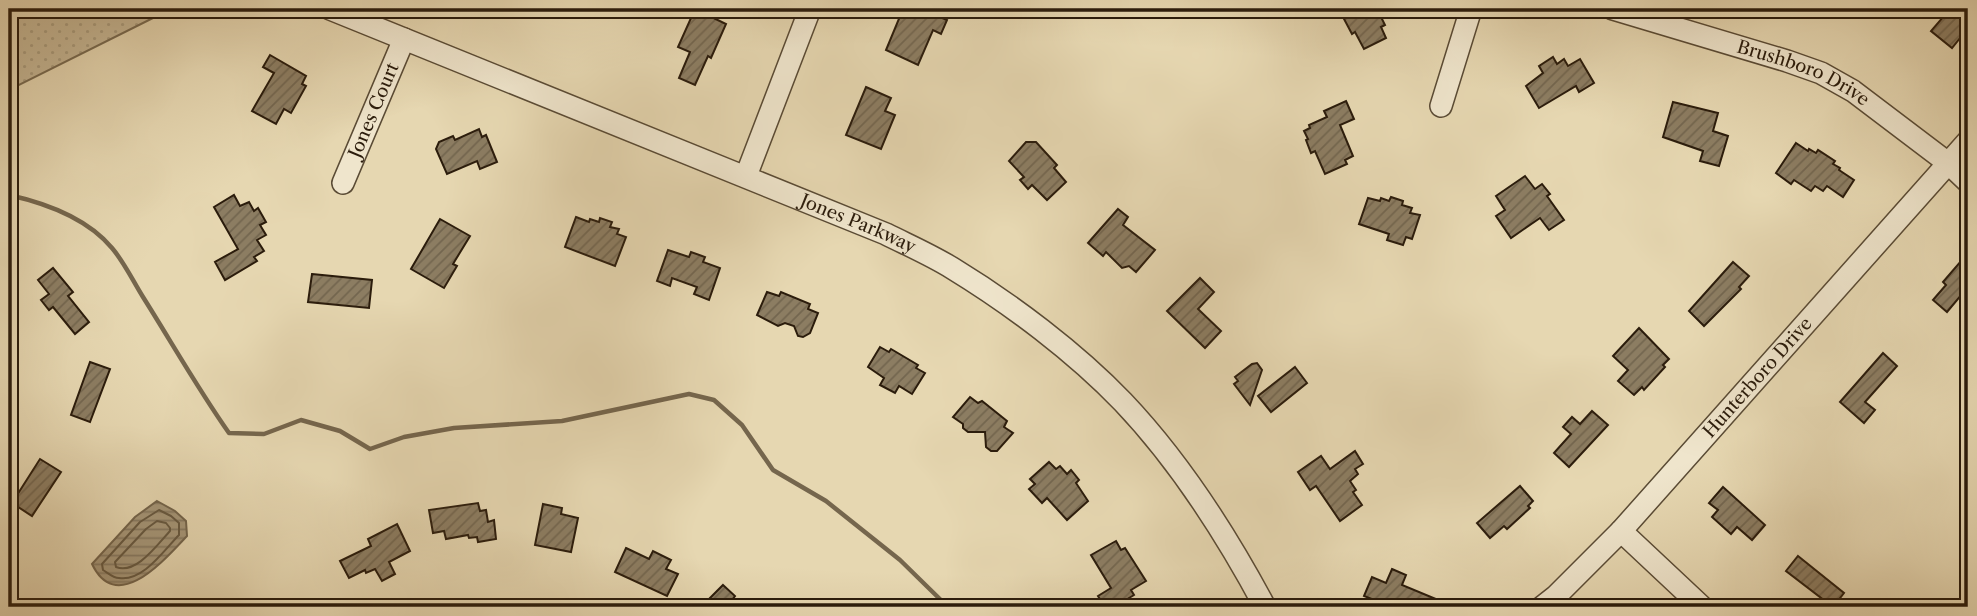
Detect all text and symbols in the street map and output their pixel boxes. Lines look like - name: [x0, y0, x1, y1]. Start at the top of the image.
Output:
- street label: Brushboro Drive: [1734, 36, 1874, 110]
- street label: Jones Court: [343, 59, 404, 164]
- street label: Jones Parkway: [794, 188, 920, 258]
- street label: Hunterboro Drive: [1698, 313, 1817, 442]

